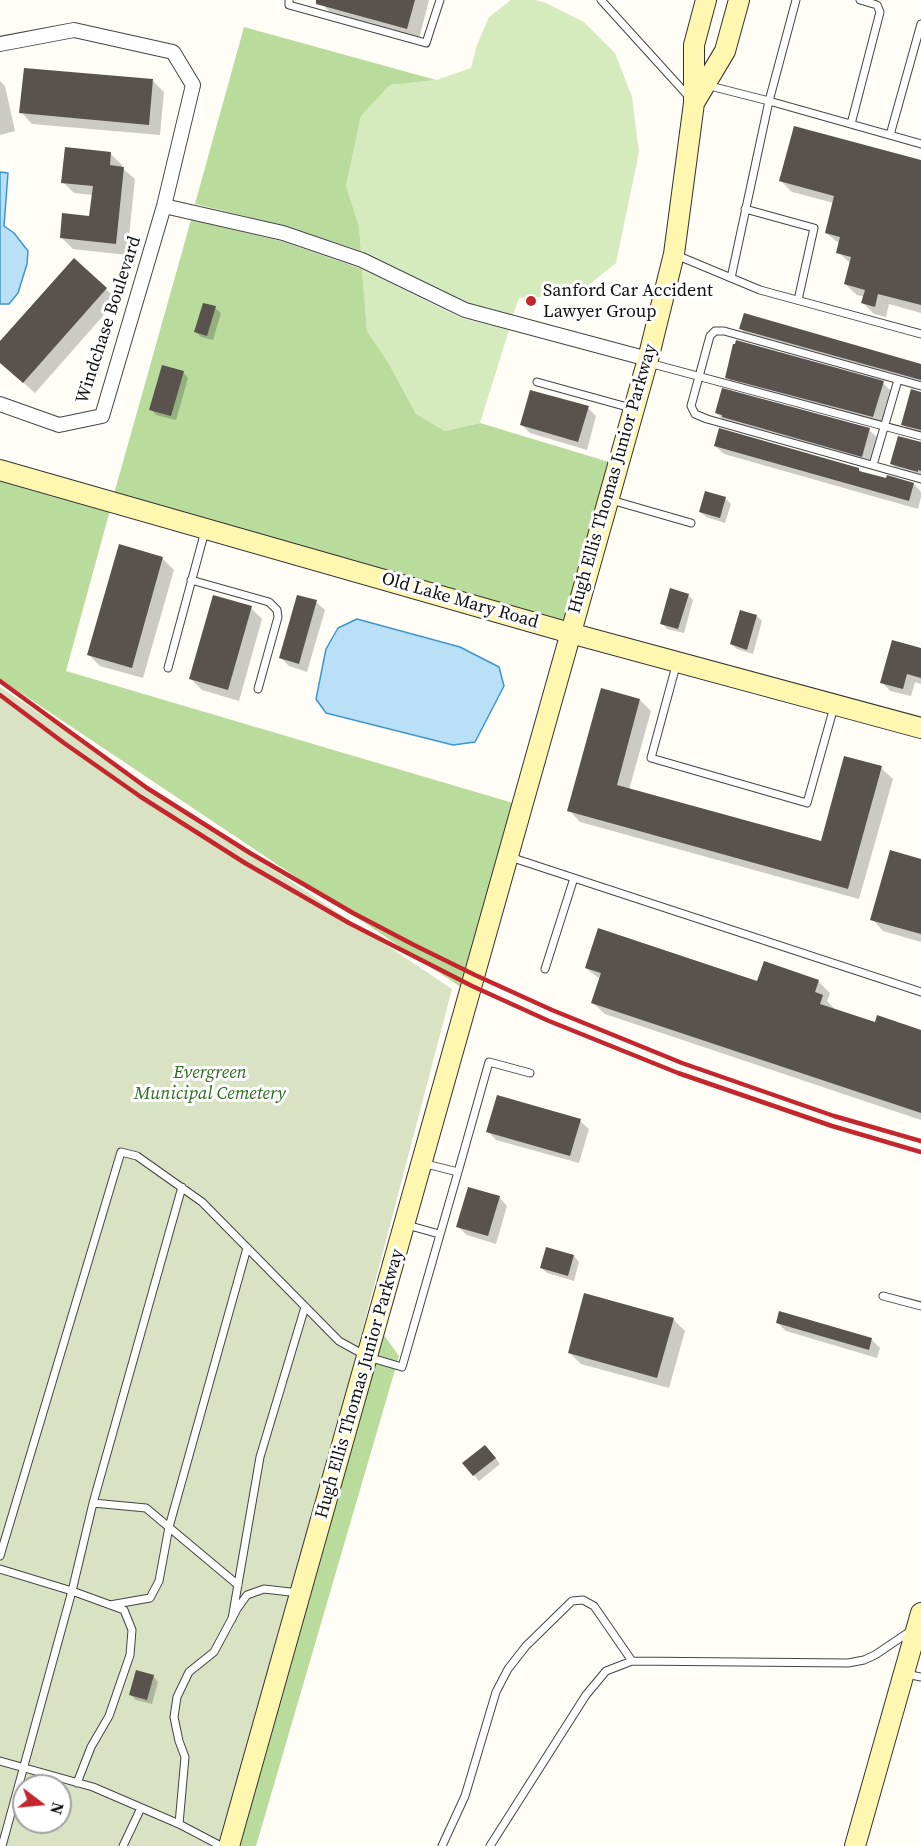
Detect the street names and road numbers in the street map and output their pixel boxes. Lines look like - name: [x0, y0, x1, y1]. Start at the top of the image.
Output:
- street label: Windchase Boulevard: [72, 234, 146, 406]
- street label: Hugh Ellis Thomas Junior Parkway: [564, 342, 662, 616]
- street label: Old Lake Mary Road: [379, 568, 541, 634]
- street label: Hugh Ellis Thomas Junior Parkway: [311, 1247, 409, 1521]

